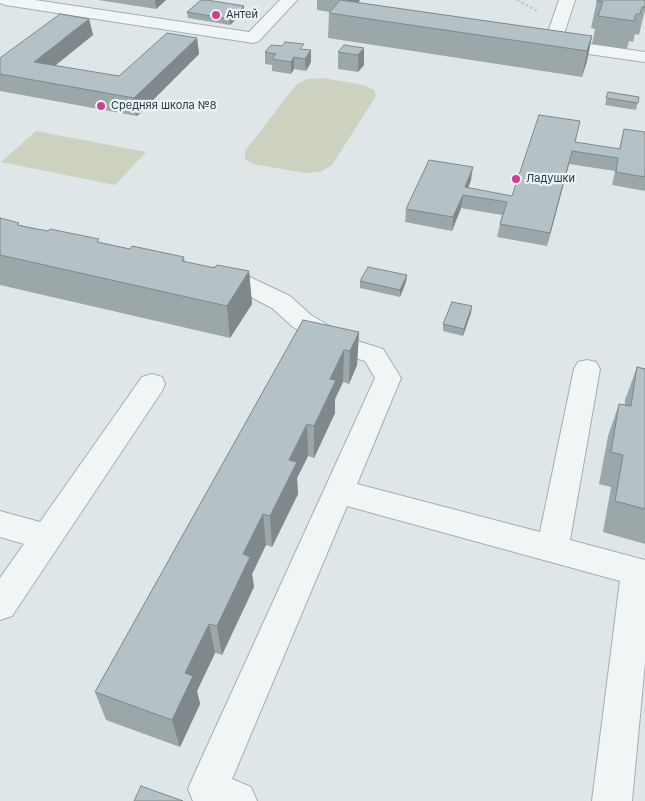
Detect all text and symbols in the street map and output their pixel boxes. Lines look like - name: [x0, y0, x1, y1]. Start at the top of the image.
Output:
- place label: Антей: [226, 8, 258, 22]
- marker: Антей: [210, 9, 222, 21]
- place label: Средняя школа №8: [111, 99, 217, 113]
- marker: Средняя школа №8: [95, 100, 107, 112]
- place label: Ладушки: [526, 172, 575, 186]
- marker: Ладушки: [510, 173, 522, 185]

